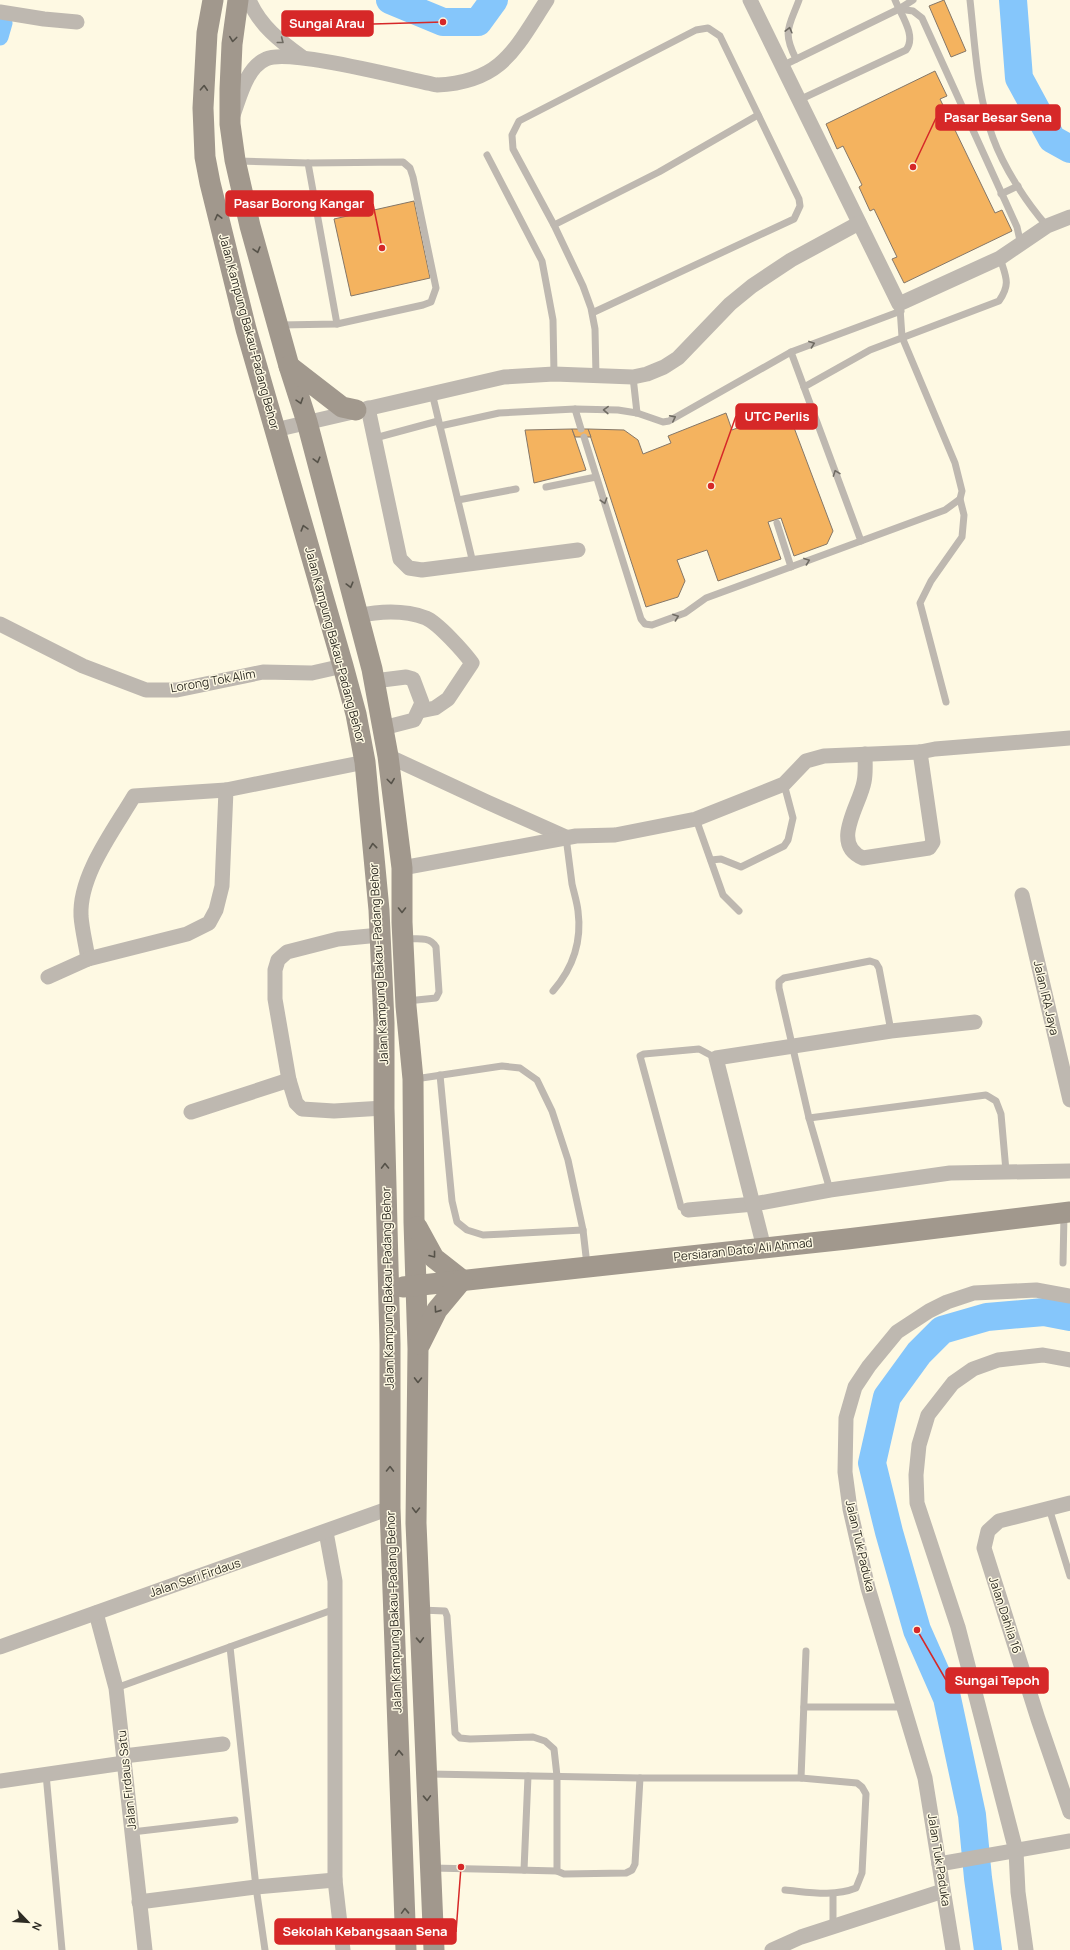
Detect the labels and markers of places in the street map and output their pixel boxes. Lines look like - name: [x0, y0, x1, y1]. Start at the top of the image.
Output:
- callout: Sungai Arau: [282, 11, 373, 36]
- callout: Pasar Besar Sena: [936, 105, 1060, 130]
- callout: Pasar Borong Kangar: [226, 191, 373, 216]
- callout: UTC Perlis: [736, 404, 817, 429]
- callout: Sungai Tepoh: [946, 1668, 1048, 1693]
- callout: Sekolah Kebangsaan Sena: [275, 1919, 456, 1944]

